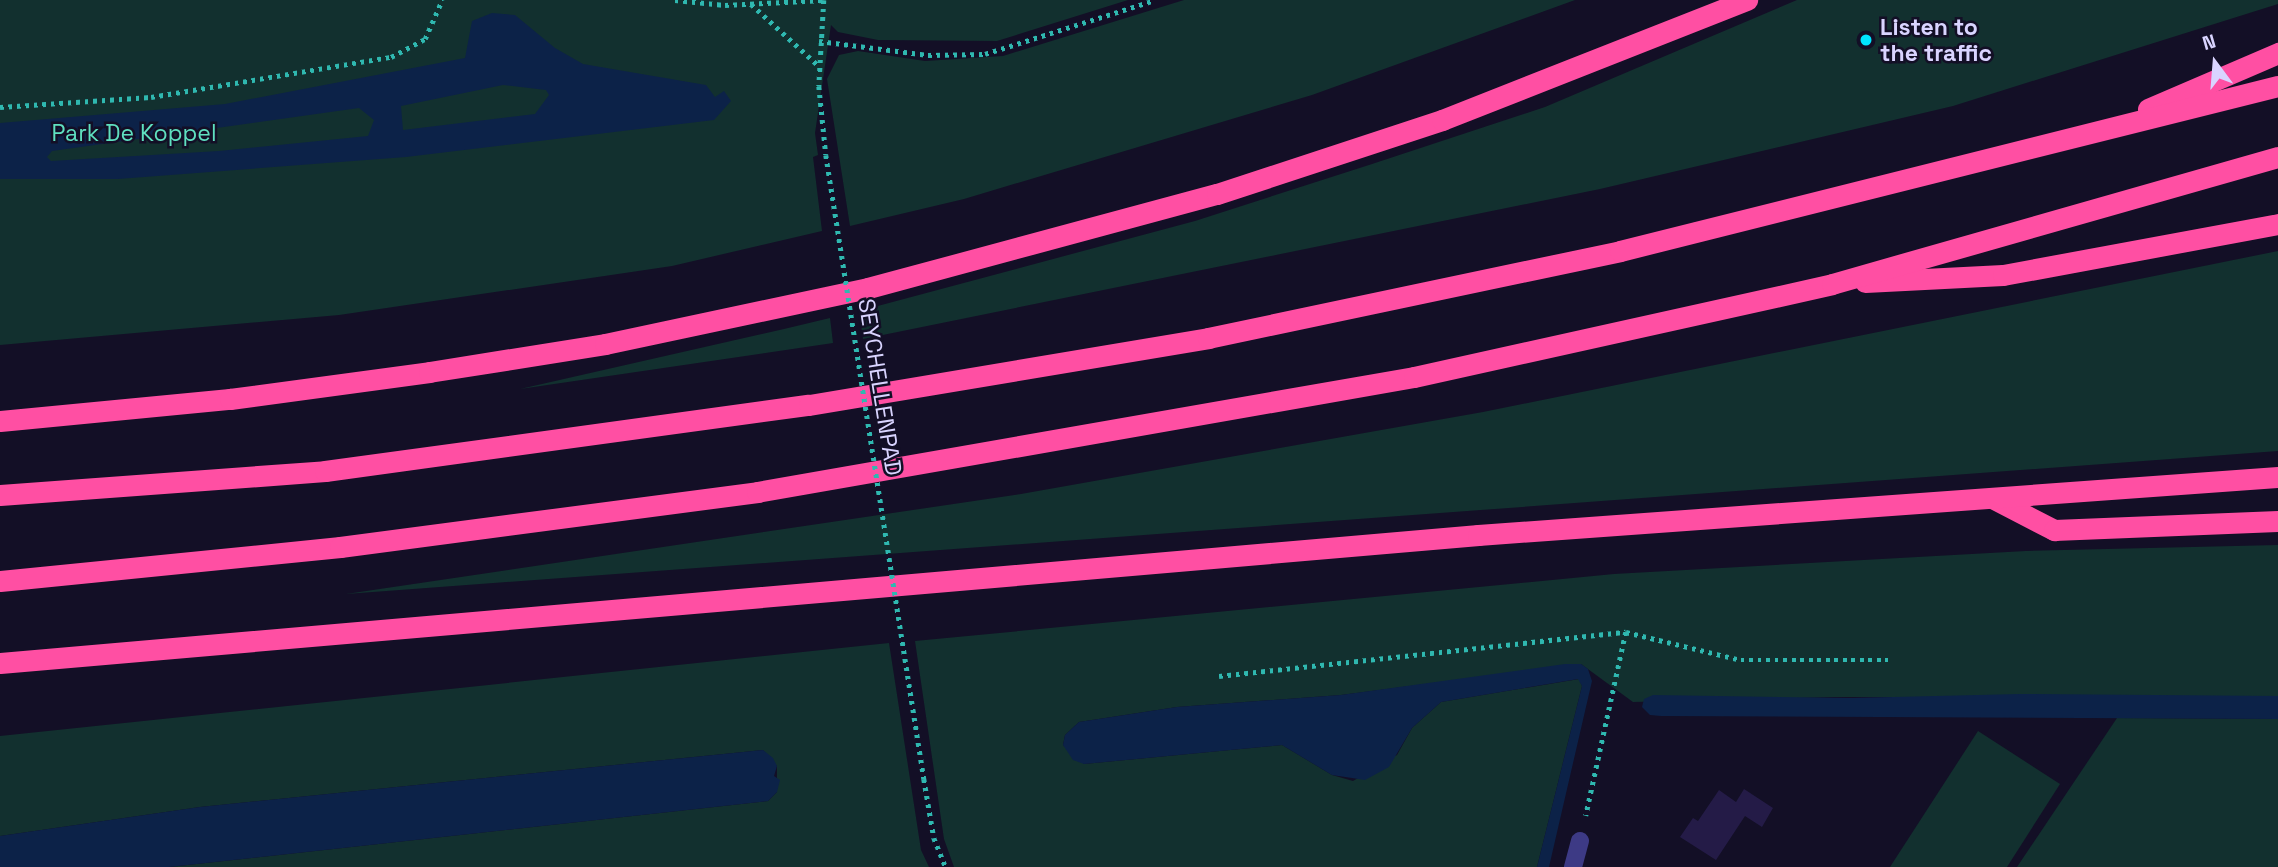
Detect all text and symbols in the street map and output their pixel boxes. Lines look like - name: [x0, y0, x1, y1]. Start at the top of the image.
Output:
- place label: Listen to the traffic: [1880, 13, 1992, 67]
- north arrow: [2180, 28, 2250, 98]
- text: N: [2200, 29, 2219, 56]
- marker: Listen to the traffic: [1858, 32, 1874, 48]
- park label: Park De Koppel: [51, 119, 217, 147]
- street label: SEYCHELLENPAD: [852, 297, 908, 477]

